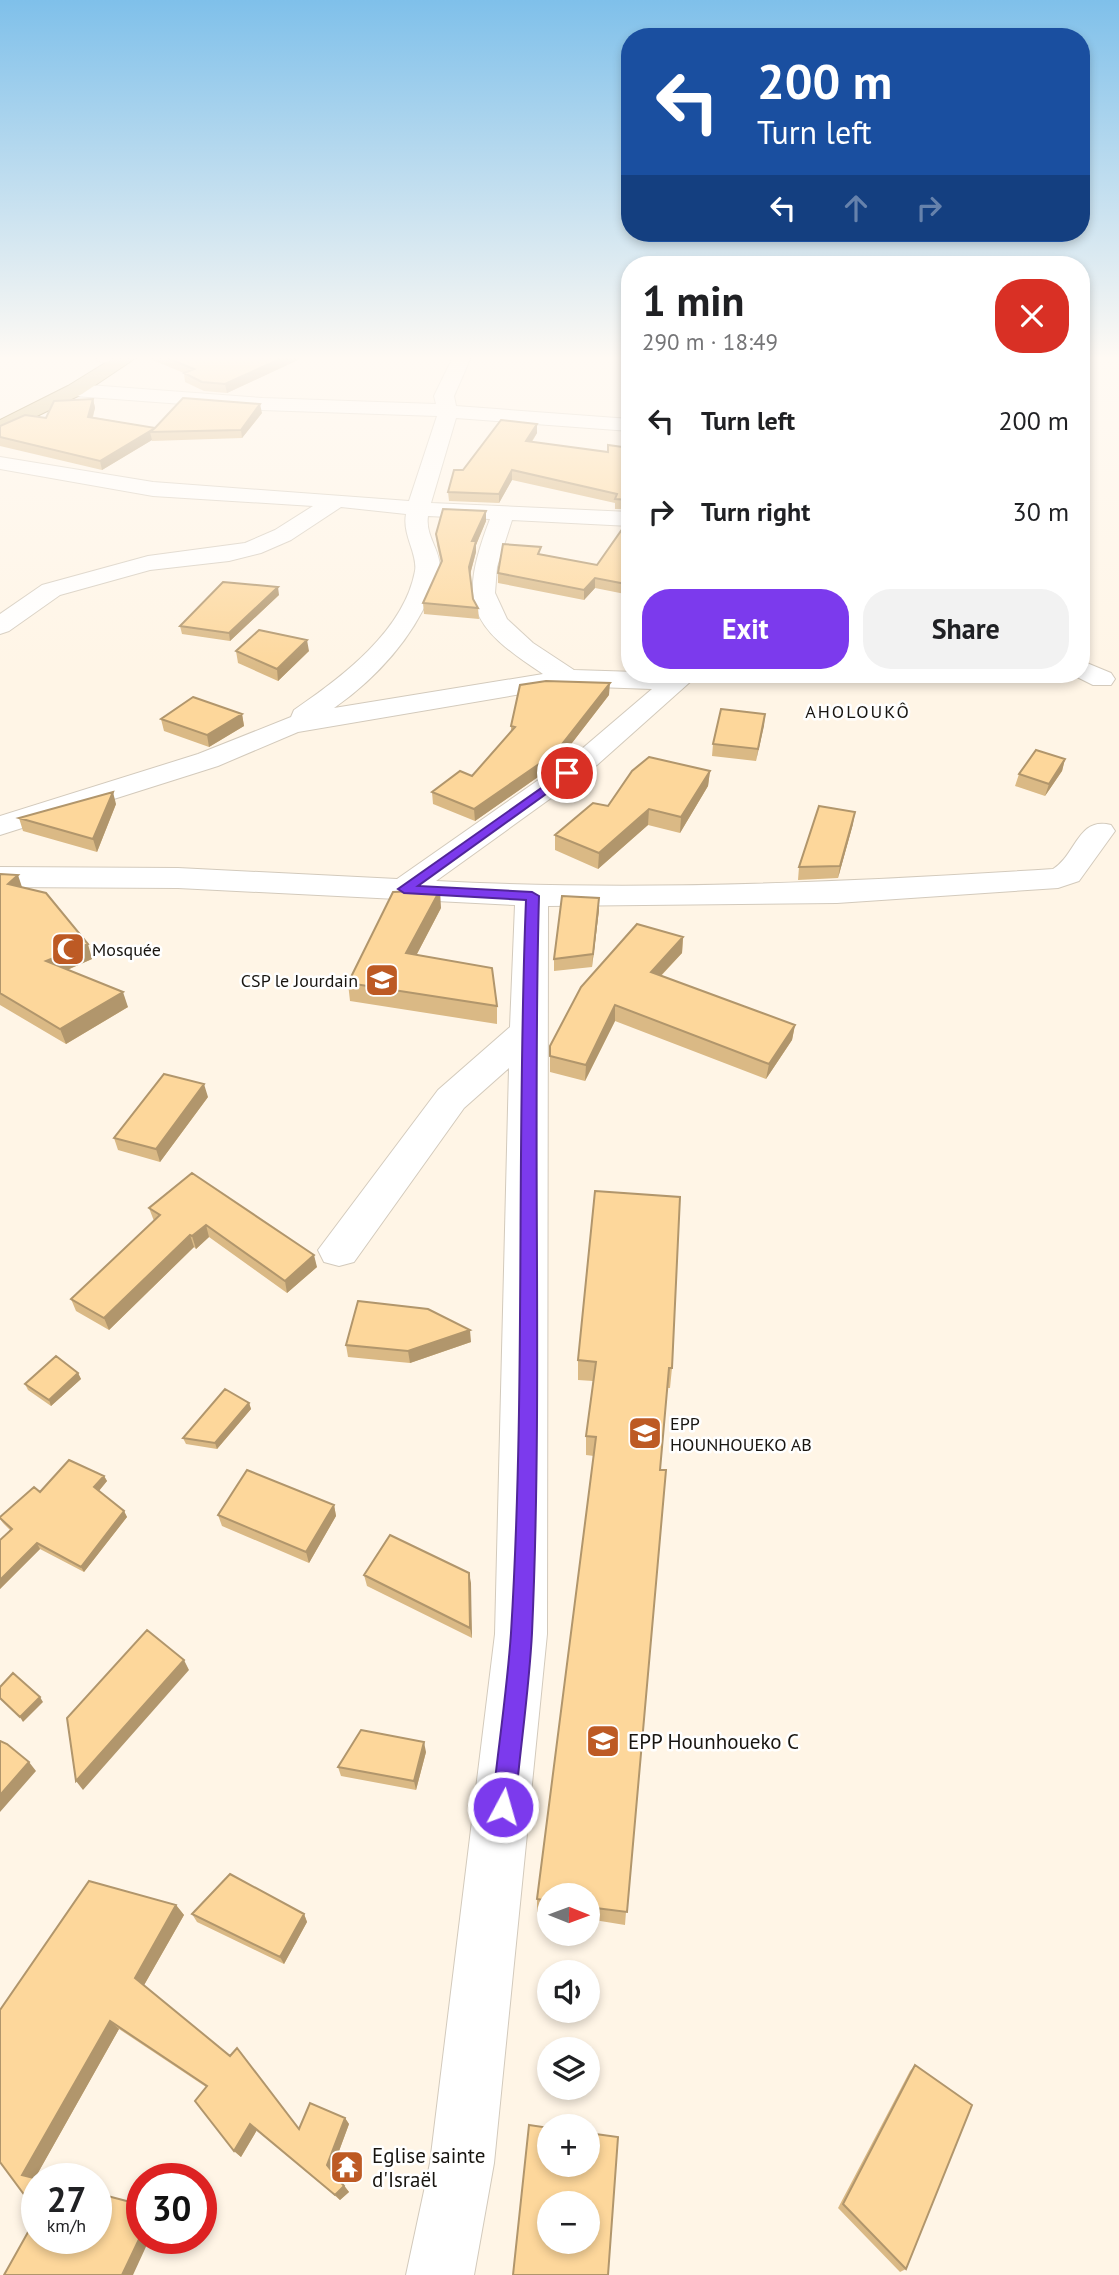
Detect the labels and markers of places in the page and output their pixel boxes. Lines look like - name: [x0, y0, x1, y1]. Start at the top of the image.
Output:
- pin: [537, 743, 597, 803]
- mosque icon: Mosquée: [49, 930, 87, 968]
- place label: Mosquée: [92, 938, 161, 961]
- school or university icon: CSP le Jourdain: [363, 961, 401, 999]
- place label: CSP le Jourdain: [241, 969, 358, 992]
- place label: EPP HOUNHOUEKO AB: [670, 1412, 812, 1456]
- school or university icon: EPP HOUNHOUEKO AB: [626, 1414, 664, 1452]
- school or university icon: EPP Hounhoueko C: [584, 1722, 622, 1760]
- place label: EPP Hounhoueko C: [628, 1728, 799, 1755]
- place label: Eglise sainte d'Israël: [372, 2142, 485, 2193]
- temple icon: Eglise sainte d'Israël: [328, 2148, 366, 2186]

